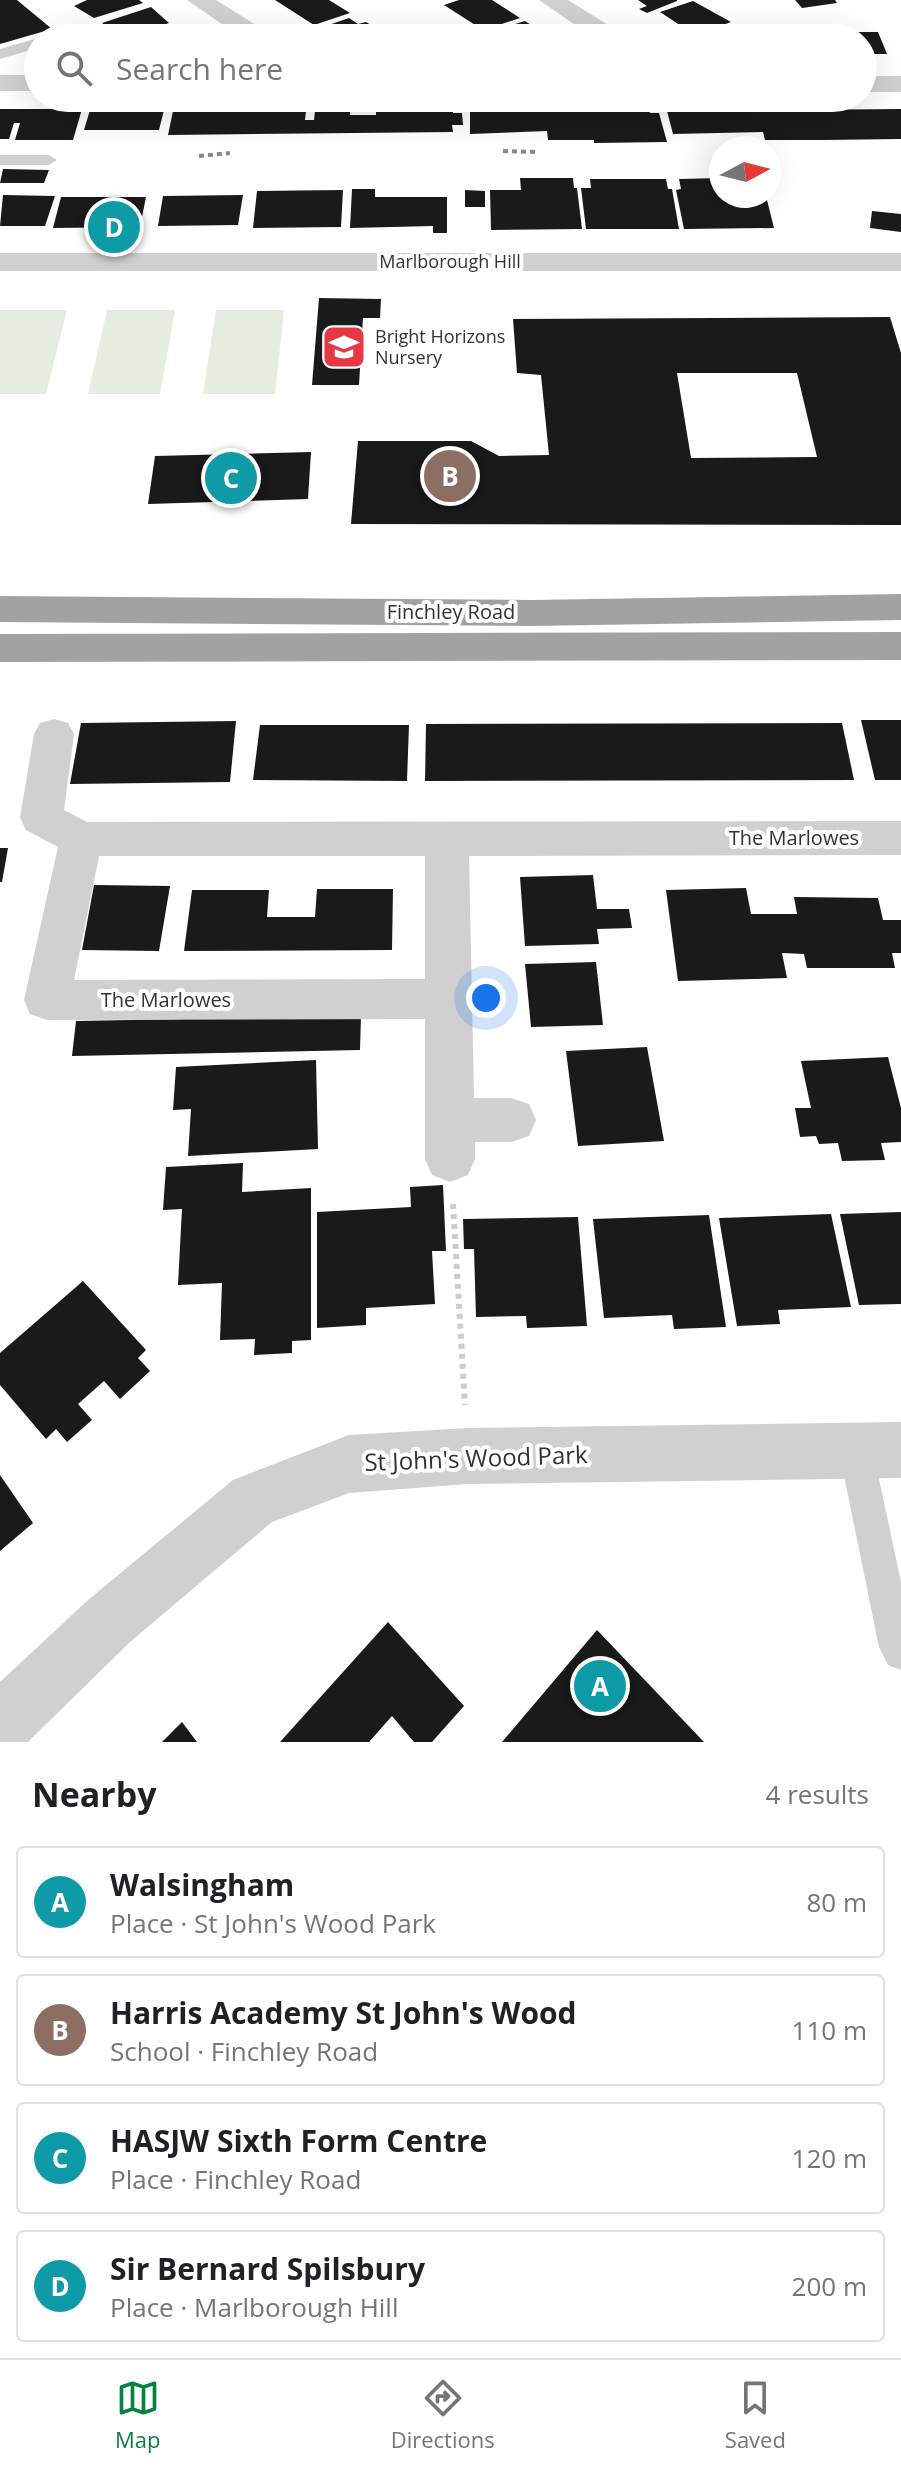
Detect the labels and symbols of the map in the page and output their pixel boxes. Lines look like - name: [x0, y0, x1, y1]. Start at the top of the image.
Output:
- north arrow: [709, 136, 781, 208]
- pin: D: [88, 197, 140, 257]
- street label: Marlborough Hill: [379, 249, 521, 273]
- school or university icon: Bright Horizons Nursery: [320, 323, 368, 371]
- place label: Bright Horizons Nursery: [375, 324, 505, 369]
- pin: B: [424, 446, 476, 506]
- pin: C: [205, 448, 257, 508]
- street label: Finchley Road: [387, 598, 515, 625]
- street label: The Marlowes: [729, 824, 859, 851]
- your location: [466, 978, 506, 1018]
- street label: The Marlowes: [101, 986, 231, 1013]
- street label: St John's Wood Park: [364, 1437, 589, 1478]
- pin: A: [574, 1656, 626, 1716]

